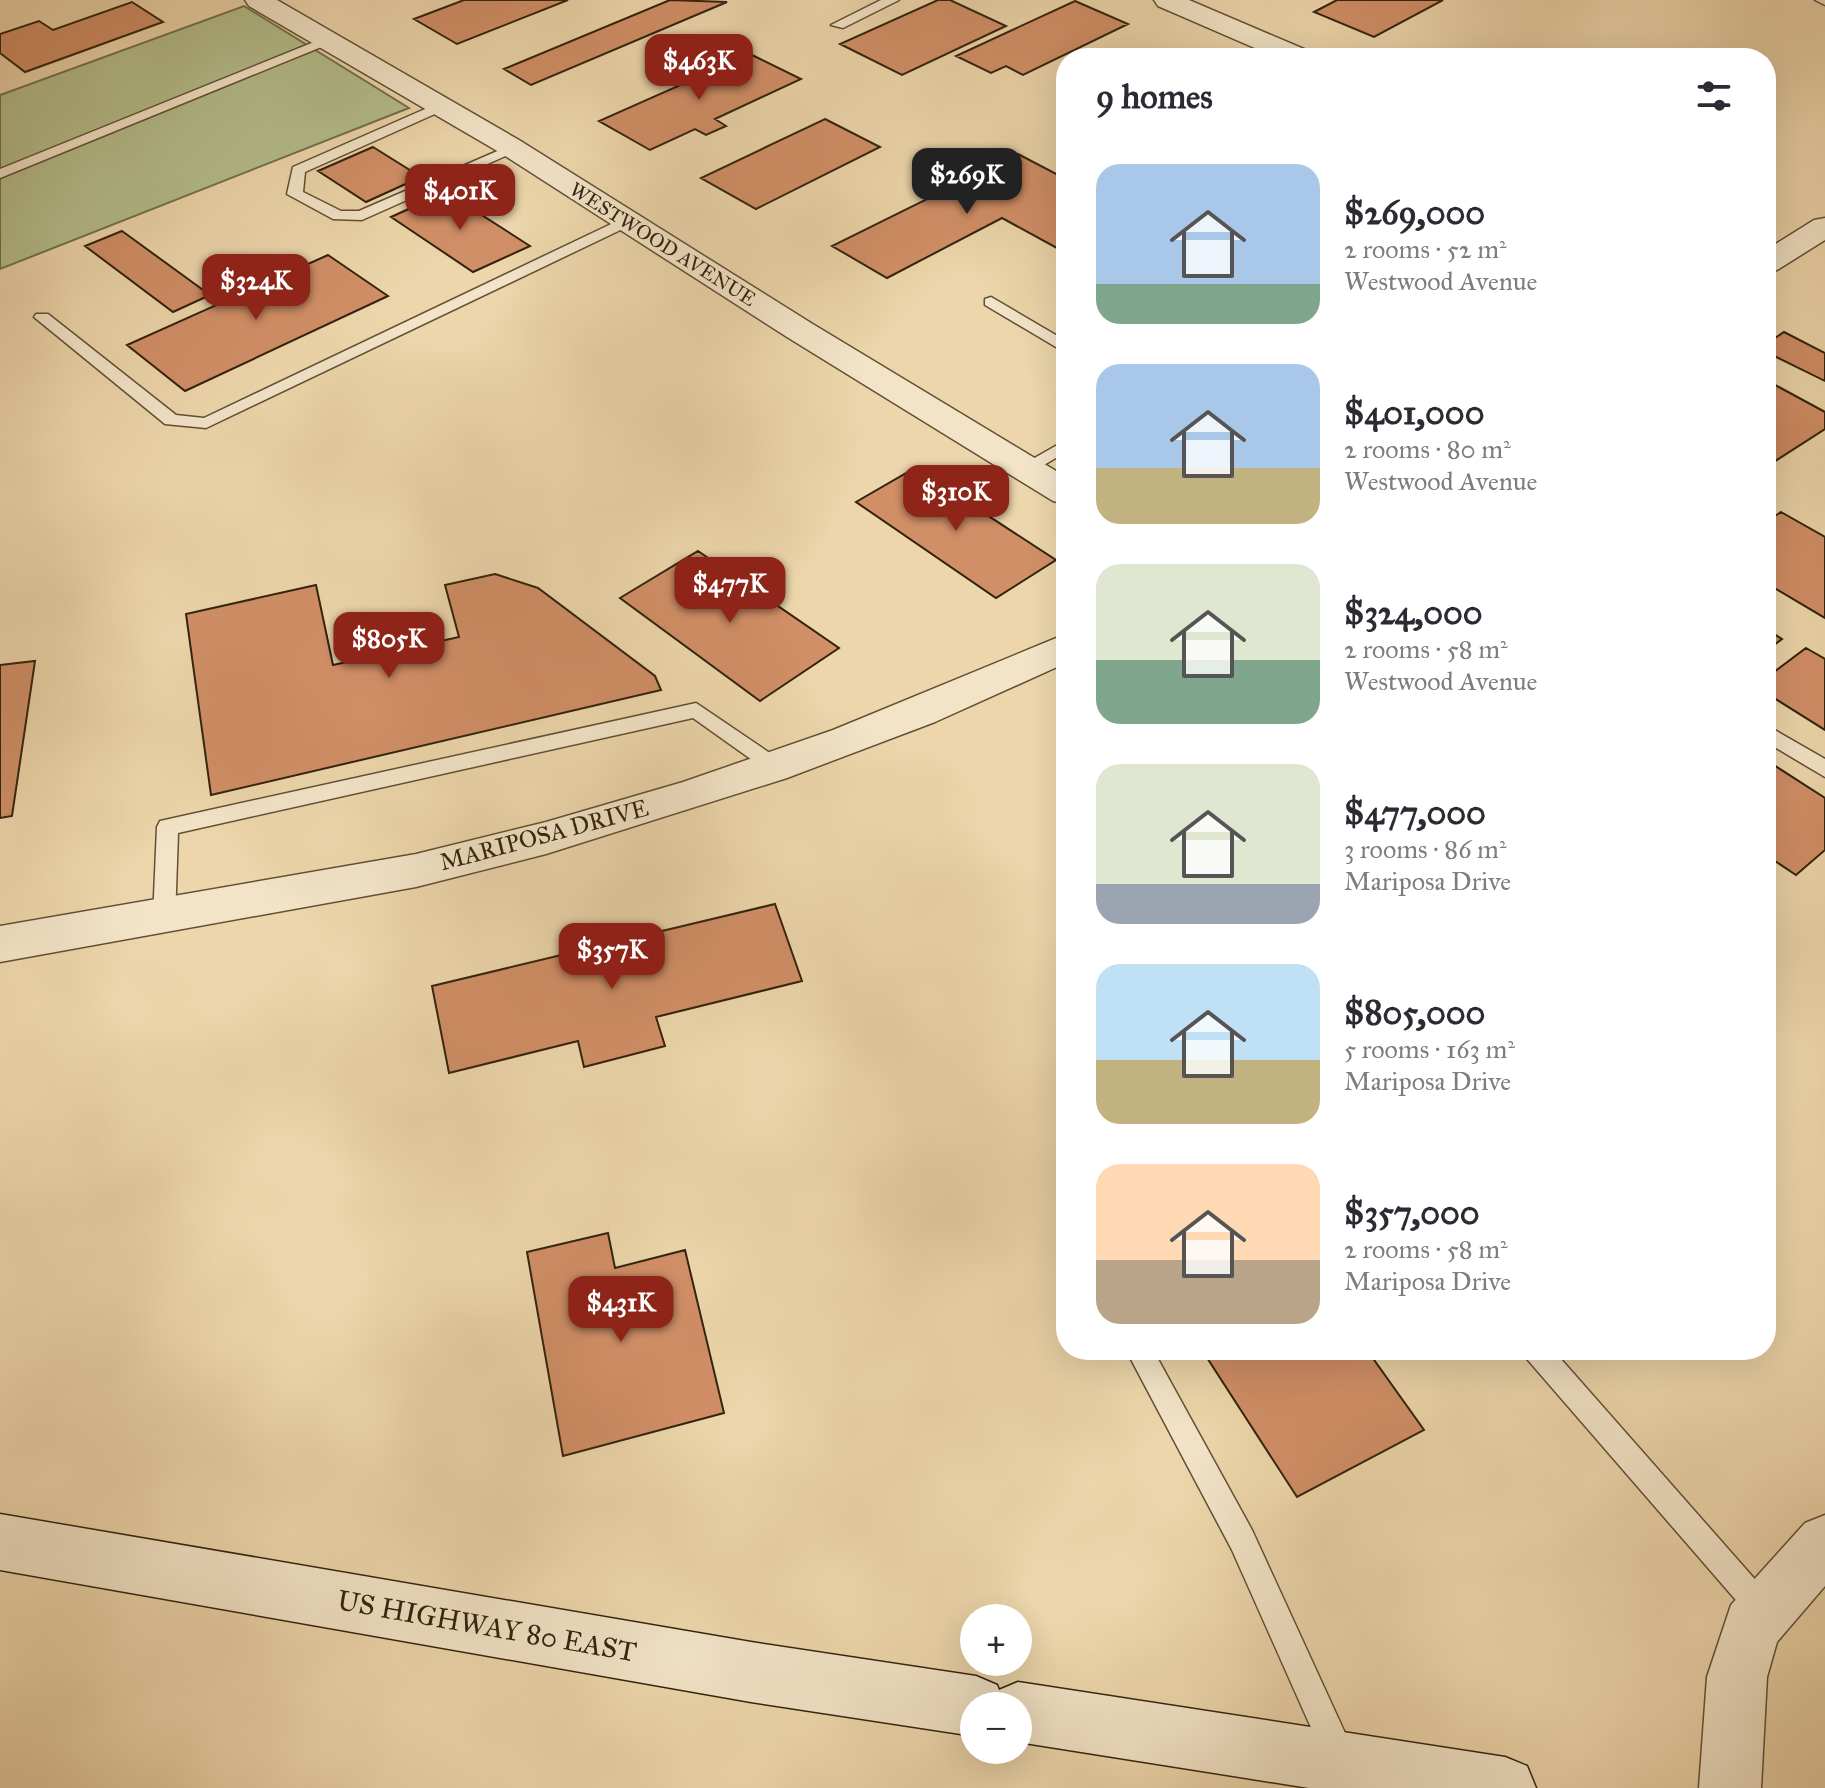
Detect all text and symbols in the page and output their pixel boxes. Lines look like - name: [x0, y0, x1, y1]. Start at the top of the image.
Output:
- pin: $463K: [643, 34, 755, 102]
- text: $463K: [663, 44, 735, 76]
- icon: filters: [1692, 74, 1736, 118]
- text: 9 homes: [1096, 76, 1213, 117]
- pin: $269K: [911, 148, 1023, 216]
- text: $269K: [930, 158, 1004, 190]
- pin: $401K: [404, 164, 516, 232]
- text: $401K: [423, 174, 497, 206]
- street label: WESTWOOD AVENUE: [565, 177, 761, 311]
- text: $269,000: [1344, 192, 1485, 233]
- icon: home: [1160, 196, 1256, 292]
- text: 2 rooms · 52 m²: [1344, 233, 1507, 265]
- pin: $324K: [200, 254, 312, 322]
- text: $324K: [220, 264, 292, 296]
- text: Westwood Avenue: [1344, 265, 1537, 297]
- text: $401,000: [1344, 392, 1484, 433]
- icon: home: [1160, 396, 1256, 492]
- text: 2 rooms · 80 m²: [1344, 433, 1511, 465]
- pin: $310K: [900, 465, 1012, 533]
- text: Westwood Avenue: [1344, 465, 1537, 497]
- text: $310K: [921, 475, 991, 507]
- pin: $477K: [674, 557, 786, 625]
- text: $477K: [692, 567, 768, 599]
- text: $324,000: [1344, 592, 1483, 633]
- icon: home: [1160, 596, 1256, 692]
- pin: $805K: [333, 612, 445, 680]
- text: $805K: [351, 622, 427, 654]
- text: 2 rooms · 58 m²: [1344, 633, 1508, 665]
- text: Westwood Avenue: [1344, 665, 1537, 697]
- text: $477,000: [1344, 792, 1486, 833]
- street label: MARIPOSA DRIVE: [436, 793, 652, 877]
- icon: home: [1160, 796, 1256, 892]
- text: 3 rooms · 86 m²: [1344, 833, 1507, 865]
- text: Mariposa Drive: [1344, 865, 1511, 897]
- pin: $357K: [556, 923, 668, 991]
- text: $357K: [577, 933, 647, 965]
- text: $805,000: [1344, 992, 1485, 1033]
- icon: home: [1160, 996, 1256, 1092]
- text: 5 rooms · 163 m²: [1344, 1033, 1515, 1065]
- text: Mariposa Drive: [1344, 1065, 1511, 1097]
- text: $357,000: [1344, 1192, 1480, 1233]
- icon: home: [1160, 1196, 1256, 1292]
- text: 2 rooms · 58 m²: [1344, 1233, 1508, 1265]
- text: Mariposa Drive: [1344, 1265, 1511, 1297]
- pin: $431K: [565, 1276, 677, 1344]
- text: $431K: [586, 1286, 656, 1318]
- street label: US HIGHWAY 80 EAST: [335, 1582, 639, 1670]
- map controls: [960, 1604, 1032, 1764]
- button: +: [960, 1604, 1032, 1676]
- button: −: [960, 1692, 1032, 1764]

